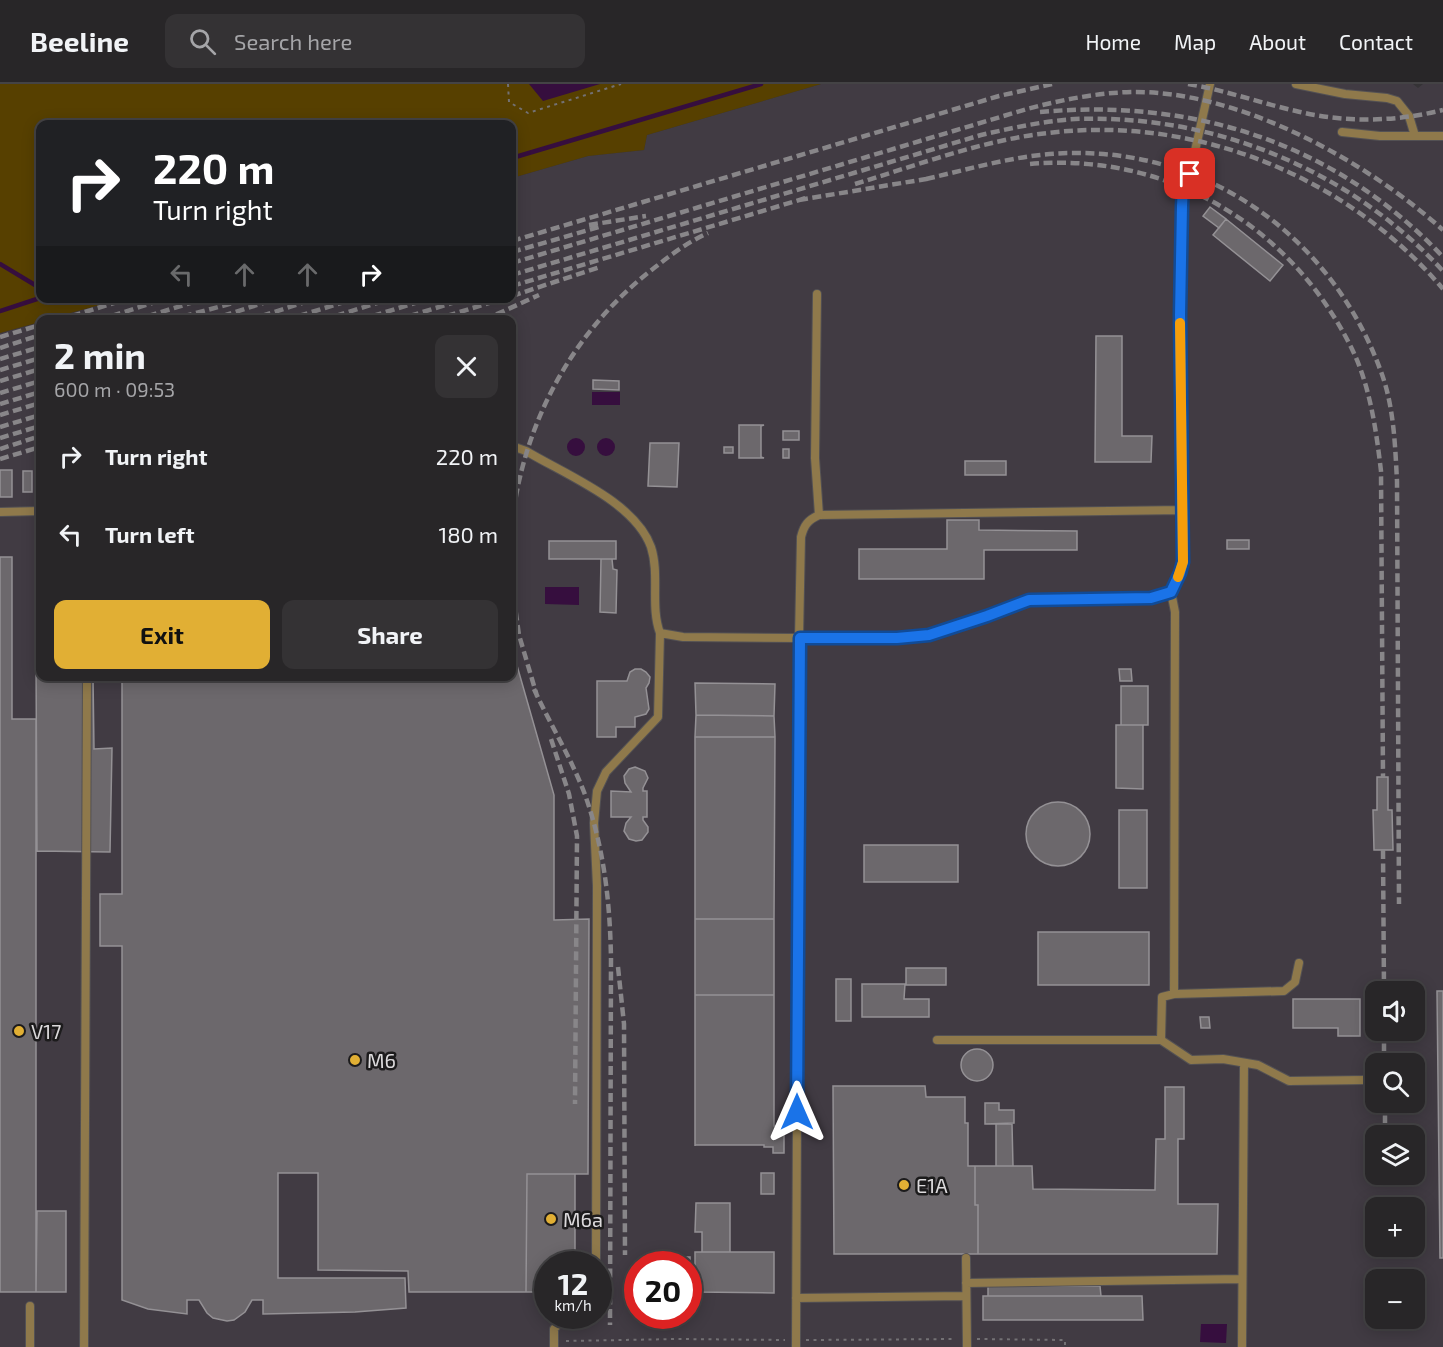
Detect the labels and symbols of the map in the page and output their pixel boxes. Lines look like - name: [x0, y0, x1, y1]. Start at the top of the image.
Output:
- pin: [1164, 148, 1215, 199]
- place label: V17: [31, 1019, 61, 1043]
- marker: V17: [12, 1024, 26, 1038]
- place label: M6: [367, 1048, 396, 1072]
- marker: M6: [348, 1053, 362, 1067]
- position arrow: [765, 1080, 829, 1144]
- place label: E1A: [916, 1173, 948, 1197]
- marker: E1A: [897, 1178, 911, 1192]
- place label: M6a: [563, 1207, 603, 1231]
- marker: M6a: [544, 1212, 558, 1226]
- speed limit sign: 20: [624, 1251, 702, 1329]

